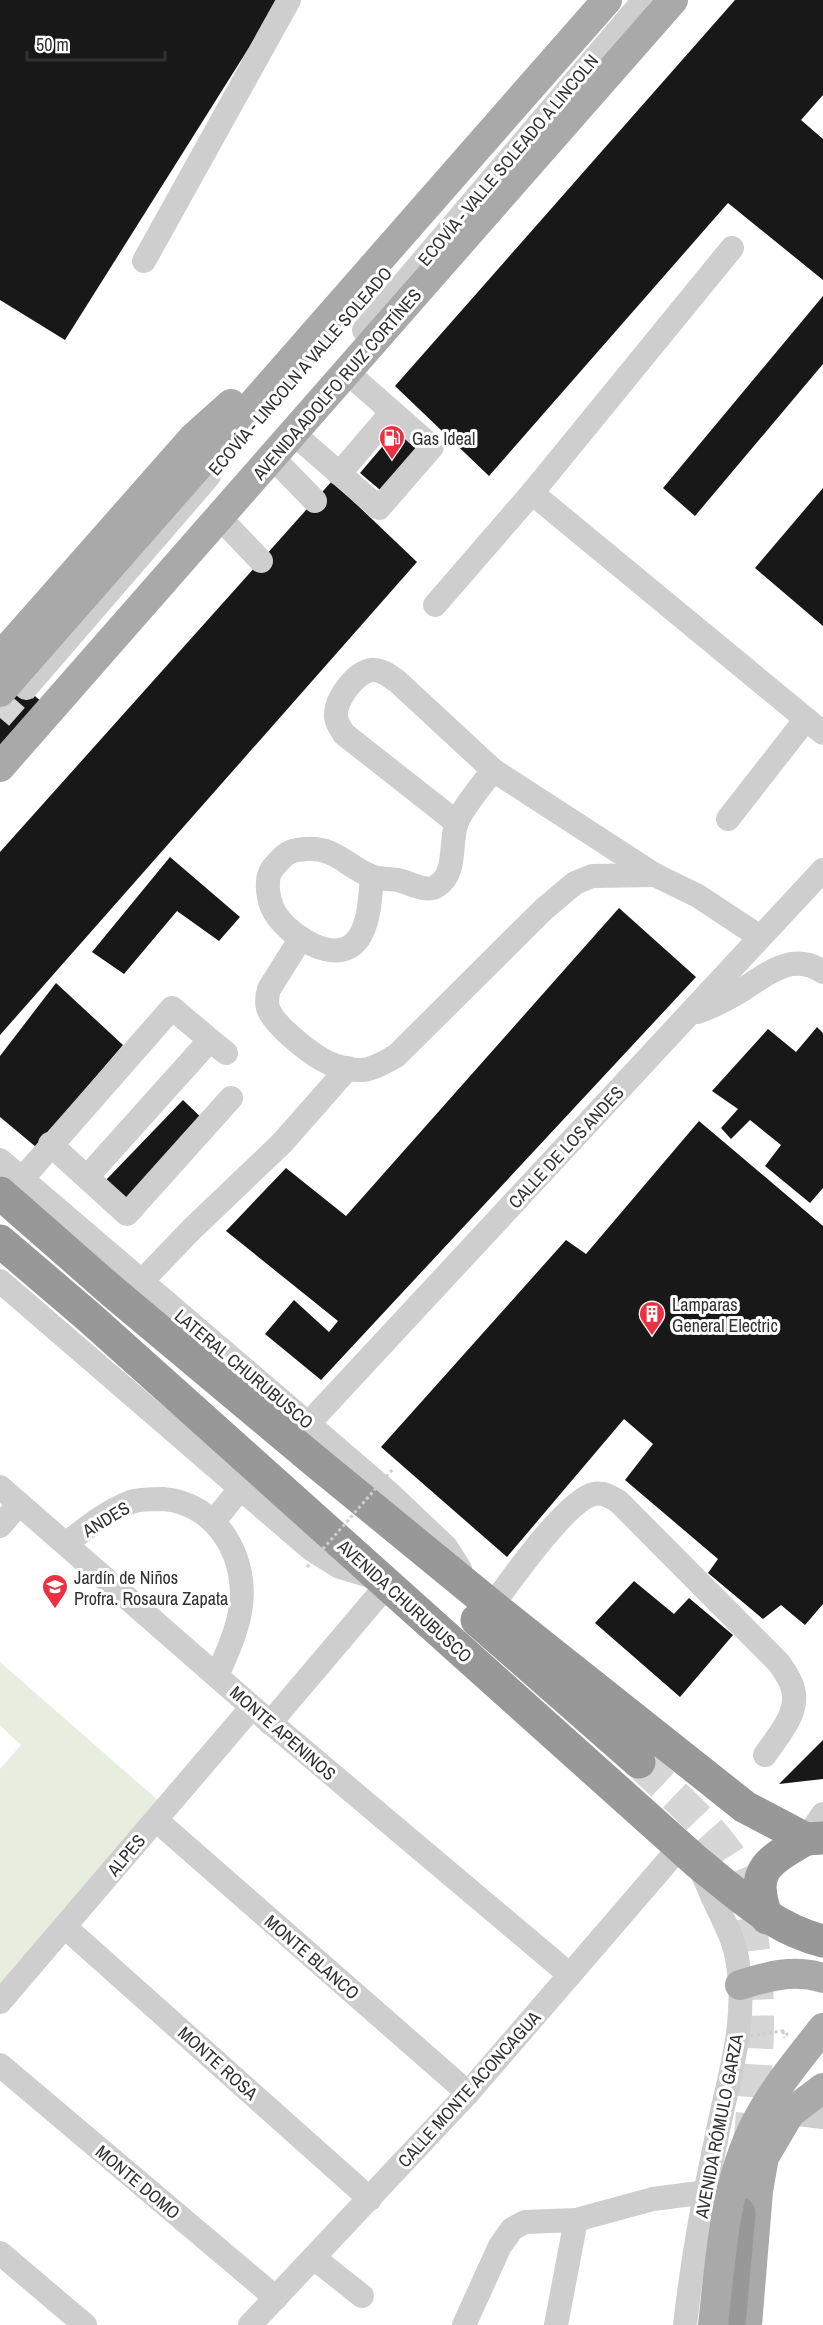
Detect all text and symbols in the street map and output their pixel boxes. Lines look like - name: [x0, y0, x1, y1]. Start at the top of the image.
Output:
- scale bar: [27, 24, 165, 62]
- text: 50 m: [36, 32, 69, 57]
- street label: ECOVÍA - VALLE SOLEADO A LINCOLN: [412, 49, 604, 271]
- street label: ECOVÍA - LINCOLN A VALLE SOLEADO: [202, 261, 398, 481]
- street label: AVENIDA ADOLFO RUIZ CORTÍNES: [246, 283, 427, 486]
- fuel station icon: Gas Ideal: [377, 423, 407, 461]
- place label: Gas Ideal: [412, 426, 475, 451]
- street label: CALLE DE LOS ANDES: [503, 1080, 630, 1214]
- place label: Lamparas General Electric: [672, 1292, 778, 1338]
- building icon: Lamparas General Electric: [637, 1299, 667, 1337]
- street label: LATERAL CHURUBUSCO: [169, 1304, 319, 1434]
- street label: ANDES: [77, 1495, 134, 1543]
- street label: AVENIDA CHURUBUSCO: [332, 1533, 478, 1668]
- place label: Jardín de Niños Profra. Rosaura Zapata: [74, 1565, 228, 1611]
- school or university icon: Jardín de Niños Profra. Rosaura Zapata: [40, 1572, 70, 1610]
- street label: MONTE APENINOS: [225, 1680, 341, 1786]
- street label: ALPES: [100, 1829, 151, 1882]
- street label: MONTE BLANCO: [259, 1909, 365, 2005]
- street label: CALLE MONTE ACONCAGUA: [392, 2005, 546, 2173]
- street label: MONTE ROSA: [173, 2021, 263, 2106]
- street label: AVENIDA RÓMULO GARZA: [689, 2032, 749, 2221]
- street label: MONTE DOMO: [90, 2139, 186, 2225]

